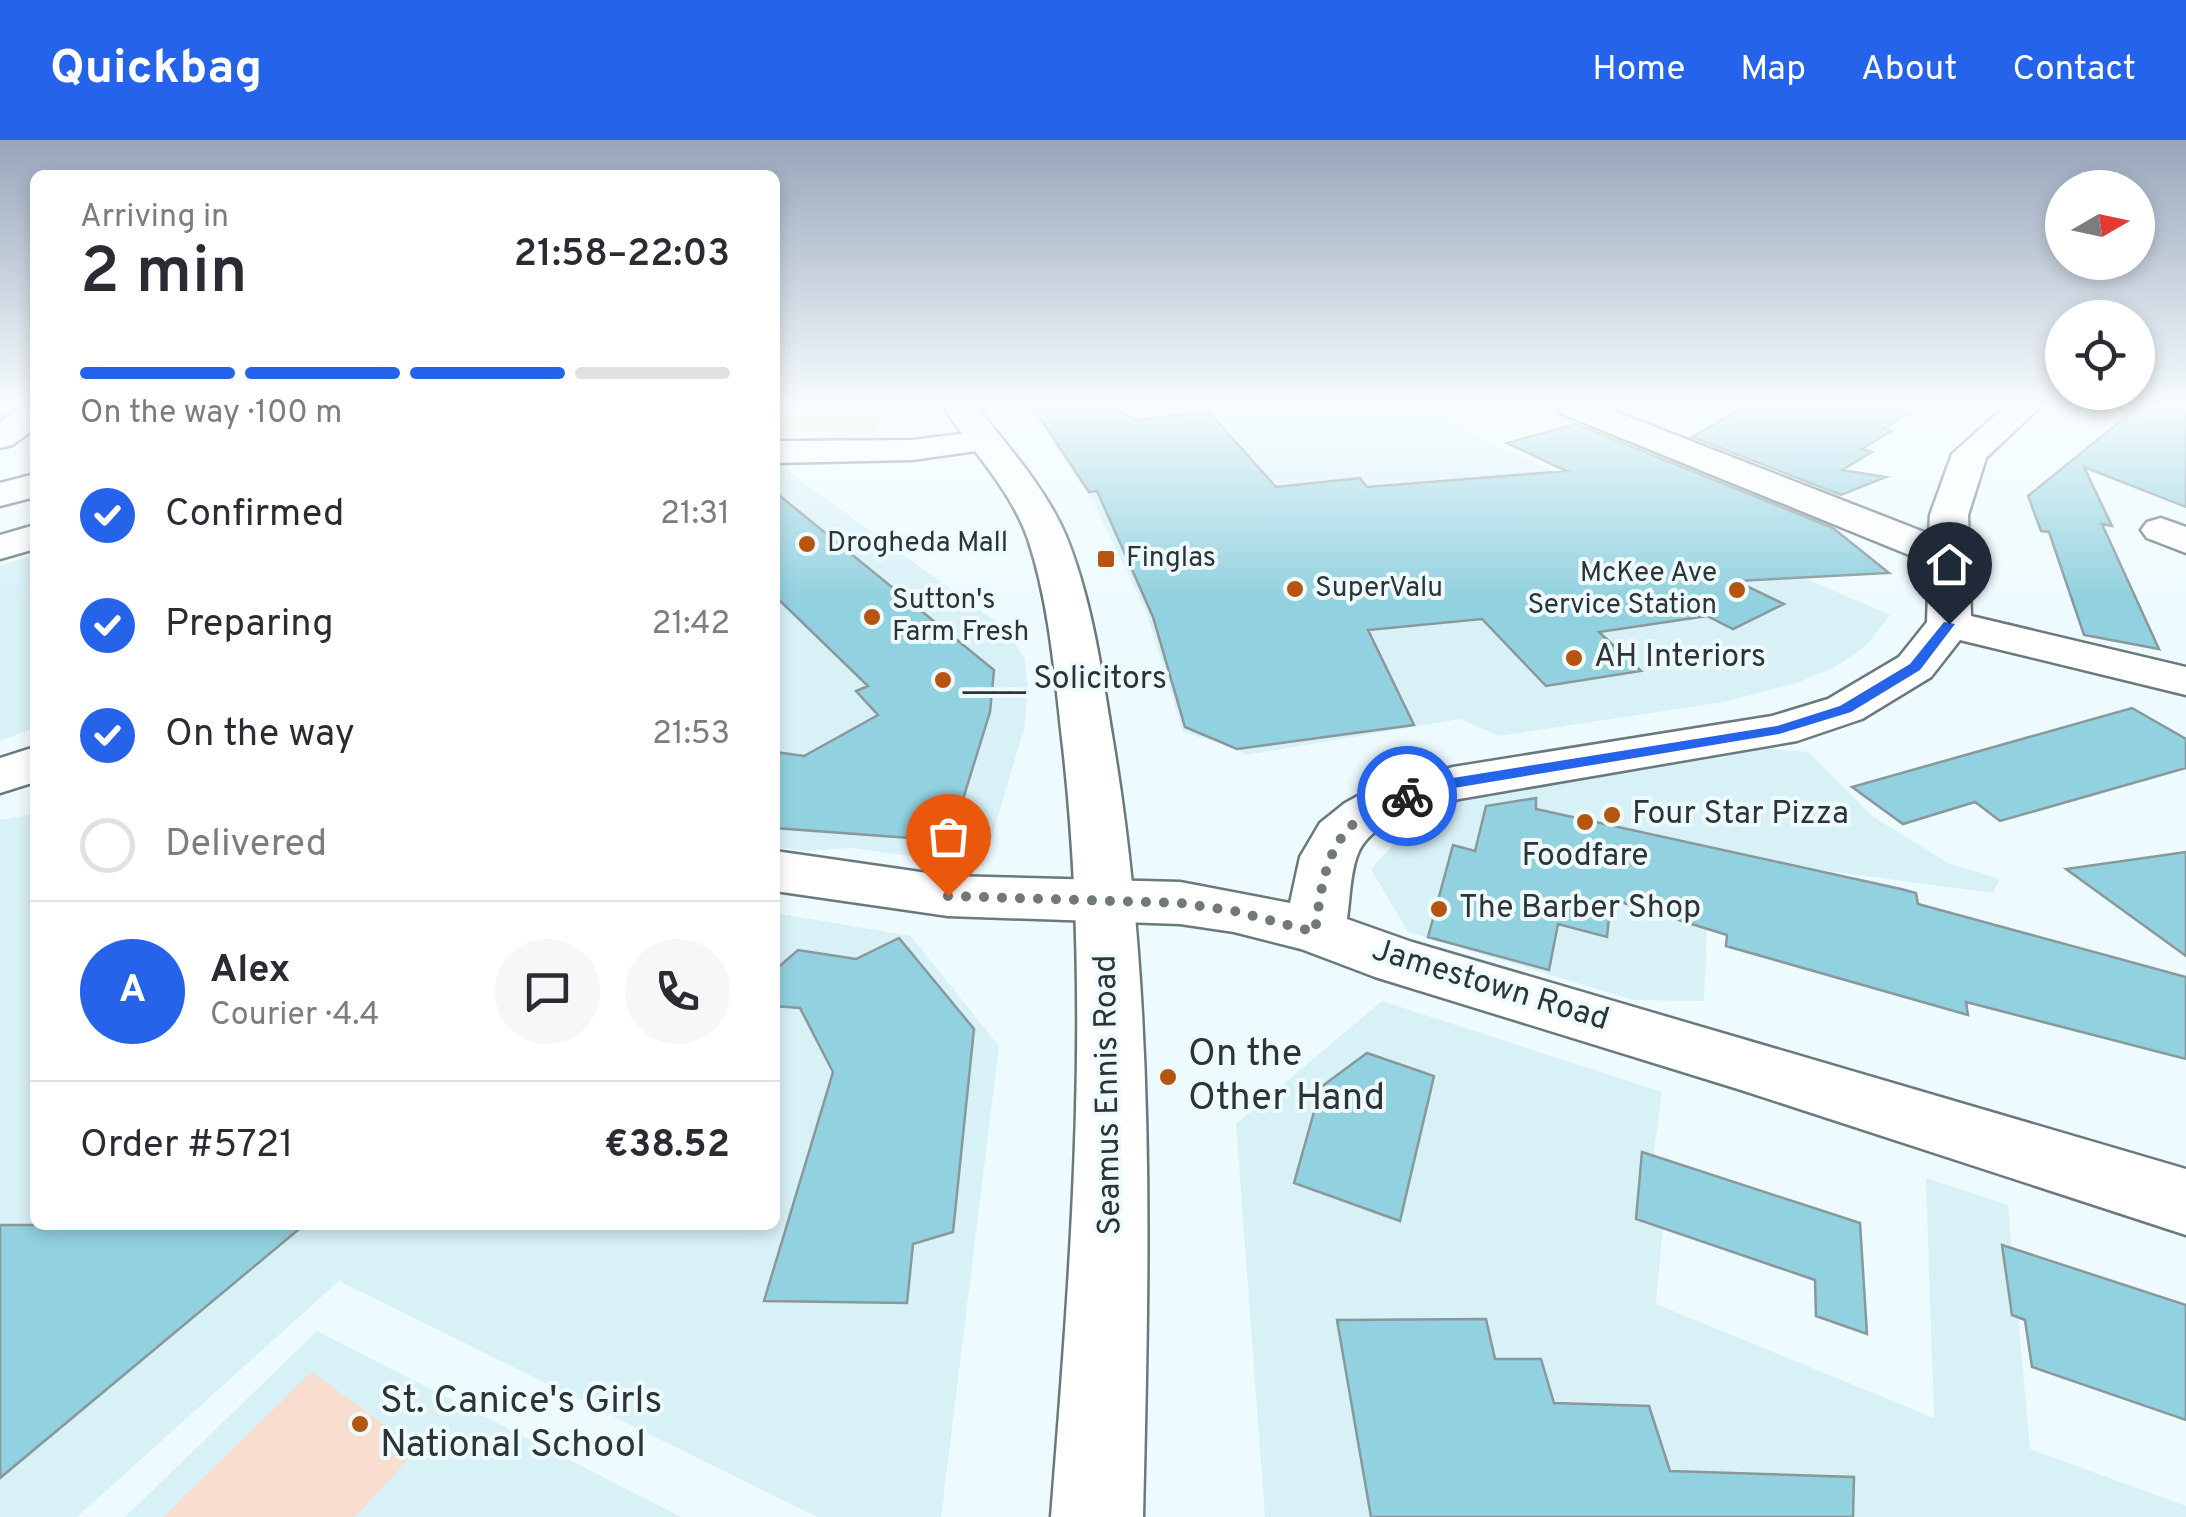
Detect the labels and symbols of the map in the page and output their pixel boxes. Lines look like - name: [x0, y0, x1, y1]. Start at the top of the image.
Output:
- north arrow: [2045, 170, 2155, 280]
- pin: [1907, 522, 1992, 625]
- place label: Drogheda Mall: [827, 526, 1008, 562]
- marker: Drogheda Mall: [796, 533, 818, 555]
- place label: Finglas: [1126, 541, 1216, 577]
- marker: Finglas: [1095, 548, 1117, 570]
- place label: McKee Ave Service Station: [1527, 556, 1717, 624]
- place label: SuperValu: [1315, 571, 1443, 607]
- marker: SuperValu: [1284, 578, 1306, 600]
- marker: McKee Ave Service Station: [1726, 579, 1748, 601]
- place label: Sutton's Farm Fresh: [892, 583, 1029, 651]
- marker: Sutton's Farm Fresh: [861, 606, 883, 628]
- place label: AH Interiors: [1594, 638, 1766, 678]
- marker: AH Interiors: [1563, 647, 1585, 669]
- place label: ____ Solicitors: [962, 660, 1167, 700]
- marker: ____ Solicitors: [932, 669, 954, 691]
- courier: [1357, 746, 1457, 846]
- pin: [906, 794, 991, 897]
- place label: Four Star Pizza: [1632, 795, 1849, 835]
- marker: Four Star Pizza: [1601, 804, 1623, 826]
- marker: Foodfare: [1574, 811, 1596, 833]
- place label: Foodfare: [1522, 837, 1648, 877]
- place label: The Barber Shop: [1459, 889, 1701, 929]
- marker: The Barber Shop: [1428, 898, 1450, 920]
- street label: Jamestown Road: [1367, 931, 1613, 1041]
- street label: Seamus Ennis Road: [1087, 954, 1131, 1236]
- place label: On the Other Hand: [1188, 1031, 1385, 1124]
- marker: On the Other Hand: [1157, 1066, 1179, 1088]
- place label: St. Canice's Girls National School: [380, 1378, 662, 1471]
- marker: St. Canice's Girls National School: [349, 1413, 371, 1435]

